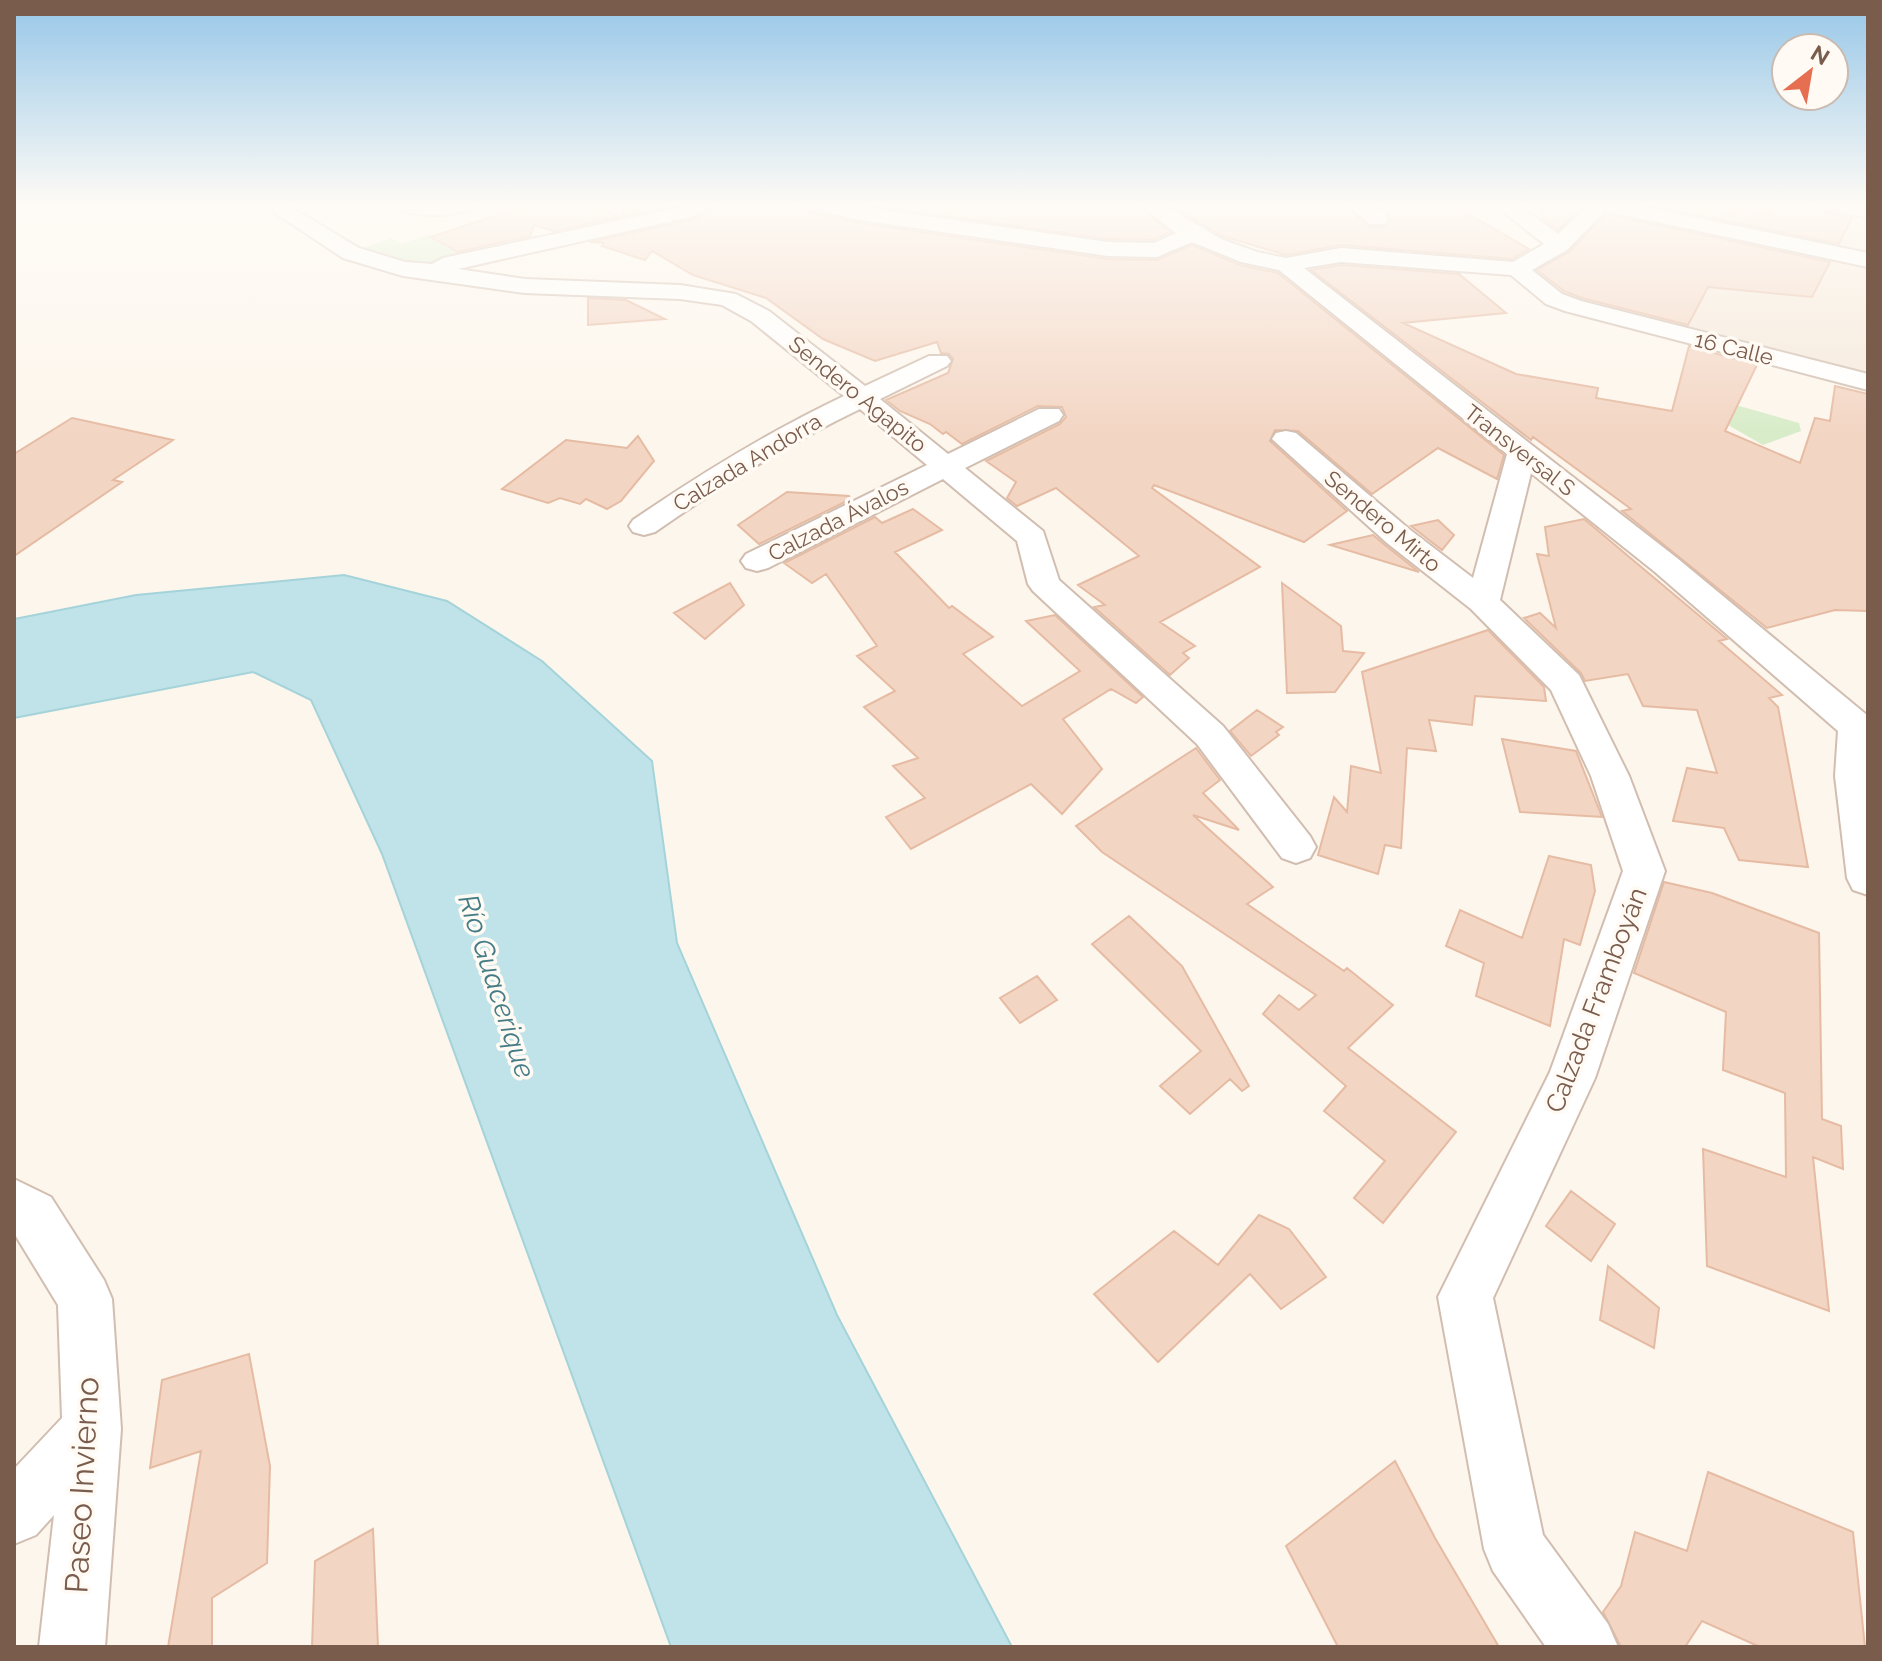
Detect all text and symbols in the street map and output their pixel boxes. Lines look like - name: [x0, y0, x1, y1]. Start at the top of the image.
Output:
- north arrow: [1770, 32, 1850, 112]
- text: N: [1806, 39, 1834, 70]
- street label: 16 Calle: [1692, 326, 1776, 370]
- street label: Sendero Agapito: [784, 330, 932, 458]
- street label: Transversal S: [1460, 399, 1580, 501]
- street label: Calzada Andorra: [668, 408, 826, 516]
- street label: Sendero Mirto: [1320, 465, 1446, 577]
- street label: Calzada Ávalos: [764, 474, 912, 566]
- street label: Calzada Framboyán: [1539, 883, 1653, 1117]
- water label: Río Guacerique: [451, 890, 542, 1082]
- street label: Paseo Invierno: [57, 1376, 106, 1594]

